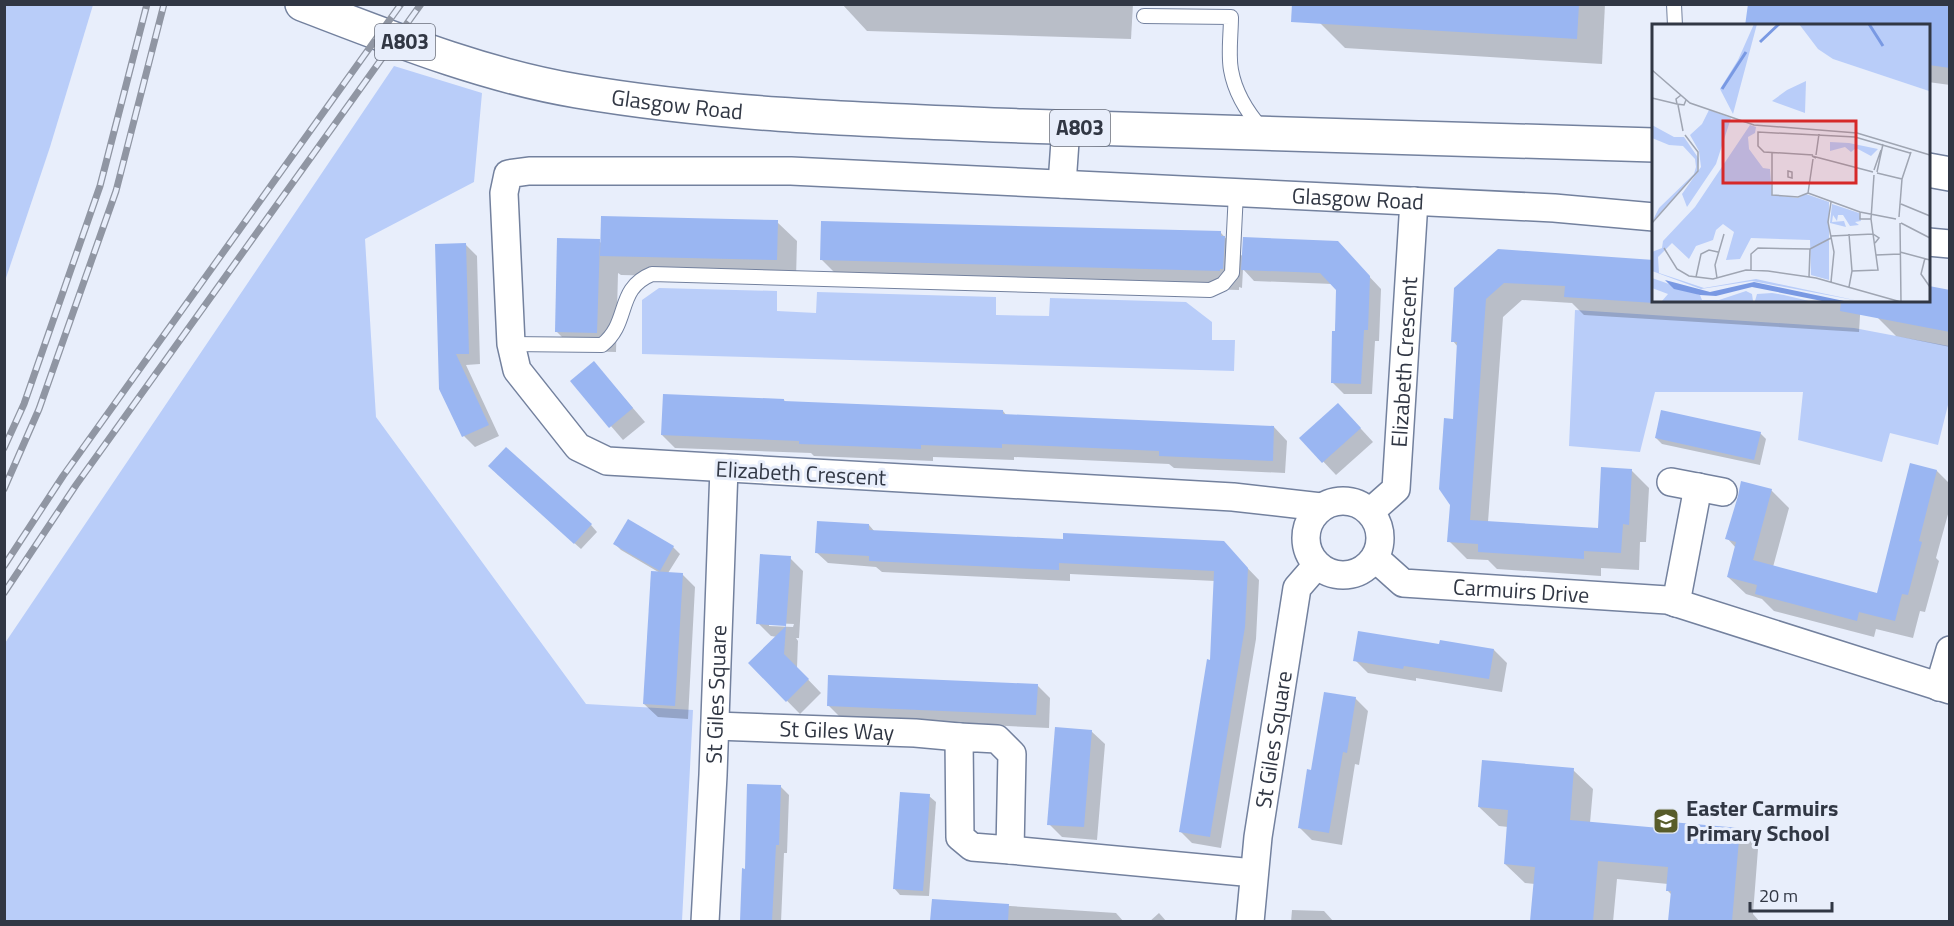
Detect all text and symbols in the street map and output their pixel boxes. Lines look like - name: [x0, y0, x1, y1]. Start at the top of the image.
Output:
- road number: A803: [375, 24, 435, 60]
- inset map: [1652, 24, 1930, 302]
- street label: Glasgow Road: [609, 80, 744, 128]
- road number: A803: [1050, 110, 1110, 146]
- street label: Glasgow Road: [1291, 178, 1425, 219]
- street label: Elizabeth Crescent: [1382, 275, 1426, 448]
- street label: Elizabeth Crescent: [715, 452, 887, 494]
- street label: Carmuirs Drive: [1452, 569, 1590, 612]
- street label: St Giles Square: [696, 624, 735, 764]
- street label: St Giles Square: [1246, 668, 1301, 811]
- street label: St Giles Way: [779, 711, 895, 749]
- place label: Easter Carmuirs Primary School: [1686, 791, 1838, 850]
- school or university icon: Easter Carmuirs Primary School: [1651, 806, 1681, 836]
- scale bar: [1750, 875, 1832, 913]
- text: 20 m: [1759, 882, 1798, 909]

